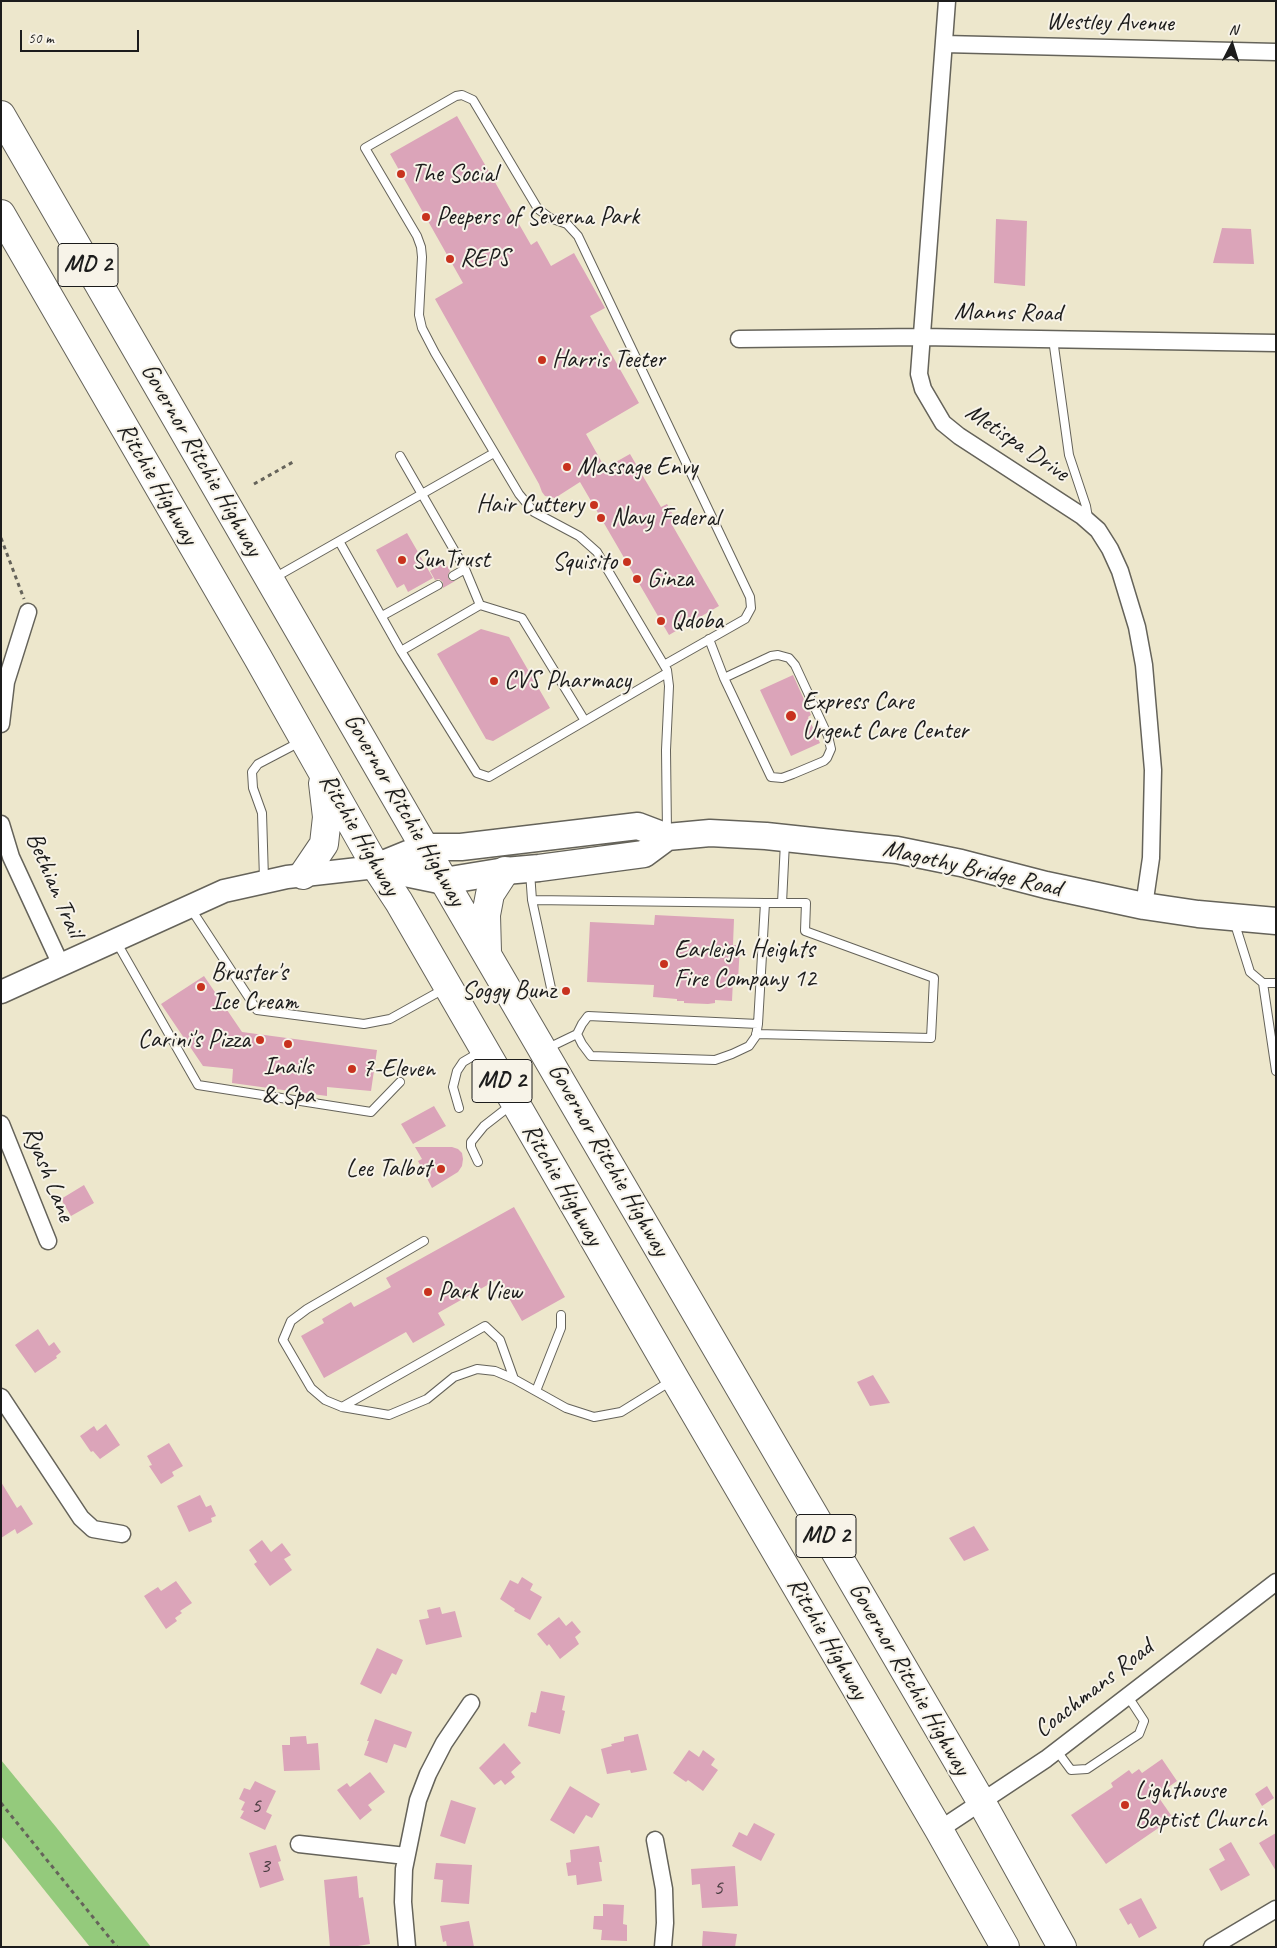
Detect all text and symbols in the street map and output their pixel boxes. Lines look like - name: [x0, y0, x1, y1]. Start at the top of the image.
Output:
- street label: Westley Avenue: [1046, 7, 1174, 39]
- scale bar: [22, 20, 141, 52]
- north arrow: [1207, 20, 1257, 70]
- text: N: [1228, 21, 1238, 38]
- text: 50 m: [28, 29, 54, 48]
- place label: The Social: [411, 159, 497, 189]
- marker: The Social: [395, 168, 407, 180]
- place label: Peepers of Severna Park: [436, 202, 639, 232]
- marker: Peepers of Severna Park: [420, 211, 432, 223]
- road number: MD 2: [58, 244, 118, 286]
- place label: REPS: [460, 244, 510, 274]
- marker: REPS: [444, 253, 456, 265]
- street label: Manns Road: [954, 297, 1062, 329]
- place label: Harris Teeter: [552, 345, 665, 375]
- marker: Harris Teeter: [536, 354, 548, 366]
- street label: Governor Ritchie Highway: [134, 358, 268, 562]
- street label: Metispa Drive: [960, 398, 1074, 488]
- street label: Ritchie Highway: [110, 418, 204, 550]
- place label: Massage Envy: [577, 452, 697, 482]
- marker: Massage Envy: [561, 461, 573, 473]
- place label: Hair Cuttery: [476, 490, 584, 520]
- marker: Hair Cuttery: [588, 499, 600, 511]
- place label: Navy Federal: [611, 503, 720, 533]
- marker: Navy Federal: [595, 512, 607, 524]
- place label: SunTrust: [412, 545, 489, 575]
- place label: Squisito: [552, 547, 617, 577]
- marker: SunTrust: [396, 554, 408, 566]
- marker: Squisito: [621, 556, 633, 568]
- place label: Ginza: [647, 564, 693, 594]
- marker: Ginza: [631, 573, 643, 585]
- place label: Qdoba: [671, 606, 723, 636]
- marker: Qdoba: [655, 615, 667, 627]
- place label: CVS Pharmacy: [504, 666, 631, 696]
- marker: CVS Pharmacy: [488, 675, 500, 687]
- place label: Express Care Urgent Care Center: [802, 687, 968, 746]
- street label: Governor Ritchie Highway: [337, 708, 471, 912]
- marker: Express Care Urgent Care Center: [784, 709, 798, 723]
- street label: Ritchie Highway: [312, 769, 406, 901]
- street label: Bethian Trail: [18, 828, 90, 942]
- street label: Magothy Bridge Road: [880, 834, 1064, 904]
- place label: Earleigh Heights Fire Company 12: [674, 935, 816, 994]
- place label: Bruster's Ice Cream: [211, 958, 298, 1017]
- marker: Earleigh Heights Fire Company 12: [658, 958, 670, 970]
- place label: Soggy Bunz: [462, 976, 556, 1006]
- marker: Bruster's Ice Cream: [195, 981, 207, 993]
- marker: Soggy Bunz: [560, 985, 572, 997]
- place label: Carini's Pizza: [138, 1025, 250, 1055]
- marker: Carini's Pizza: [254, 1034, 266, 1046]
- marker: Inails & Spa: [282, 1038, 294, 1050]
- place label: Inails & Spa: [262, 1052, 314, 1111]
- place label: 7-Eleven: [362, 1054, 435, 1084]
- street label: Governor Ritchie Highway: [541, 1058, 675, 1262]
- road number: MD 2: [472, 1060, 532, 1102]
- marker: 7-Eleven: [346, 1063, 358, 1075]
- street label: Ritchie Highway: [515, 1119, 609, 1251]
- street label: Ryash Lane: [15, 1122, 81, 1226]
- place label: Lee Talbot: [346, 1154, 431, 1184]
- marker: Lee Talbot: [435, 1163, 447, 1175]
- place label: Park View: [438, 1277, 522, 1307]
- marker: Park View: [422, 1286, 434, 1298]
- road number: MD 2: [796, 1514, 856, 1558]
- street label: Ritchie Highway: [780, 1573, 874, 1705]
- street label: Governor Ritchie Highway: [842, 1577, 976, 1781]
- street label: Coachmans Road: [1029, 1633, 1159, 1745]
- place label: Lighthouse Baptist Church: [1135, 1776, 1267, 1835]
- house number: 5: [251, 1793, 261, 1819]
- marker: Lighthouse Baptist Church: [1119, 1799, 1131, 1811]
- house number: 3: [260, 1853, 270, 1879]
- house number: 5: [713, 1875, 723, 1901]

